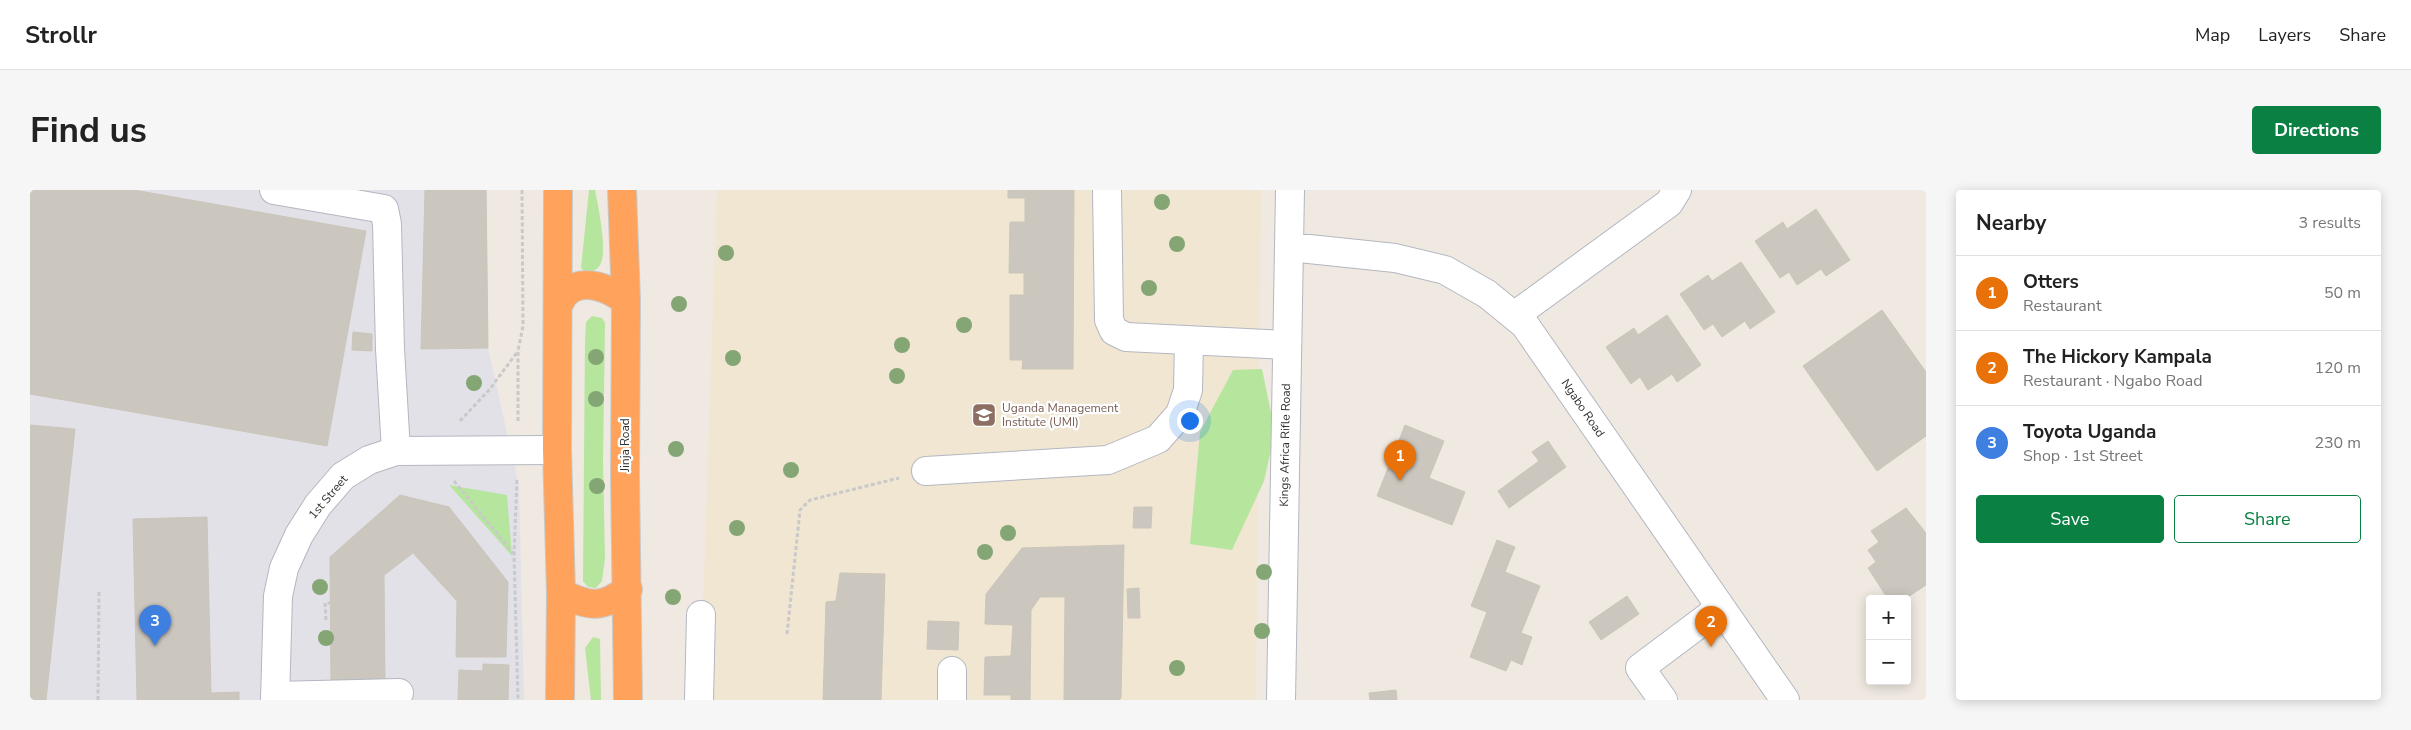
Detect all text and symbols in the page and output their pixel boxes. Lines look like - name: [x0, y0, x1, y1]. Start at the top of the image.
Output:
- text: Strollr: [25, 19, 97, 51]
- text: Map: [2195, 23, 2230, 47]
- text: Layers: [2258, 23, 2311, 47]
- text: Share: [2339, 23, 2386, 47]
- button: Directions: [2252, 106, 2381, 154]
- text: Find us: [30, 107, 147, 154]
- text: Nearby: [1976, 209, 2046, 237]
- text: 3 results: [2299, 212, 2361, 234]
- text: Otters: [2023, 269, 2079, 295]
- text: 1: [1987, 282, 1997, 304]
- text: 50 m: [2324, 282, 2361, 304]
- text: Restaurant: [2023, 295, 2102, 317]
- text: The Hickory Kampala: [2023, 344, 2212, 370]
- text: 2: [1987, 357, 1997, 379]
- text: 120 m: [2314, 357, 2361, 379]
- text: Restaurant · Ngabo Road: [2023, 370, 2203, 392]
- street label: Ngabo Road: [1558, 376, 1608, 440]
- street label: Kings Africa Rifle Road: [1276, 383, 1294, 507]
- place label: Uganda Management Institute (UMI): [1002, 400, 1119, 430]
- school or university icon: Uganda Management Institute (UMI): [971, 402, 997, 428]
- your location: [1177, 408, 1203, 434]
- street label: Jinja Road: [617, 418, 633, 473]
- text: Toyota Uganda: [2023, 419, 2156, 445]
- text: 3: [1987, 432, 1997, 454]
- text: 230 m: [2314, 432, 2361, 454]
- pin: 1: [1384, 440, 1416, 481]
- text: Shop · 1st Street: [2023, 445, 2143, 467]
- street label: 1st Street: [305, 471, 352, 522]
- button: Save: [1976, 495, 2164, 543]
- button: Share: [2174, 495, 2361, 543]
- map controls: [1866, 595, 1911, 685]
- button: +: [1866, 595, 1911, 640]
- pin: 3: [139, 605, 171, 646]
- pin: 2: [1695, 606, 1727, 647]
- button: −: [1866, 640, 1911, 685]

